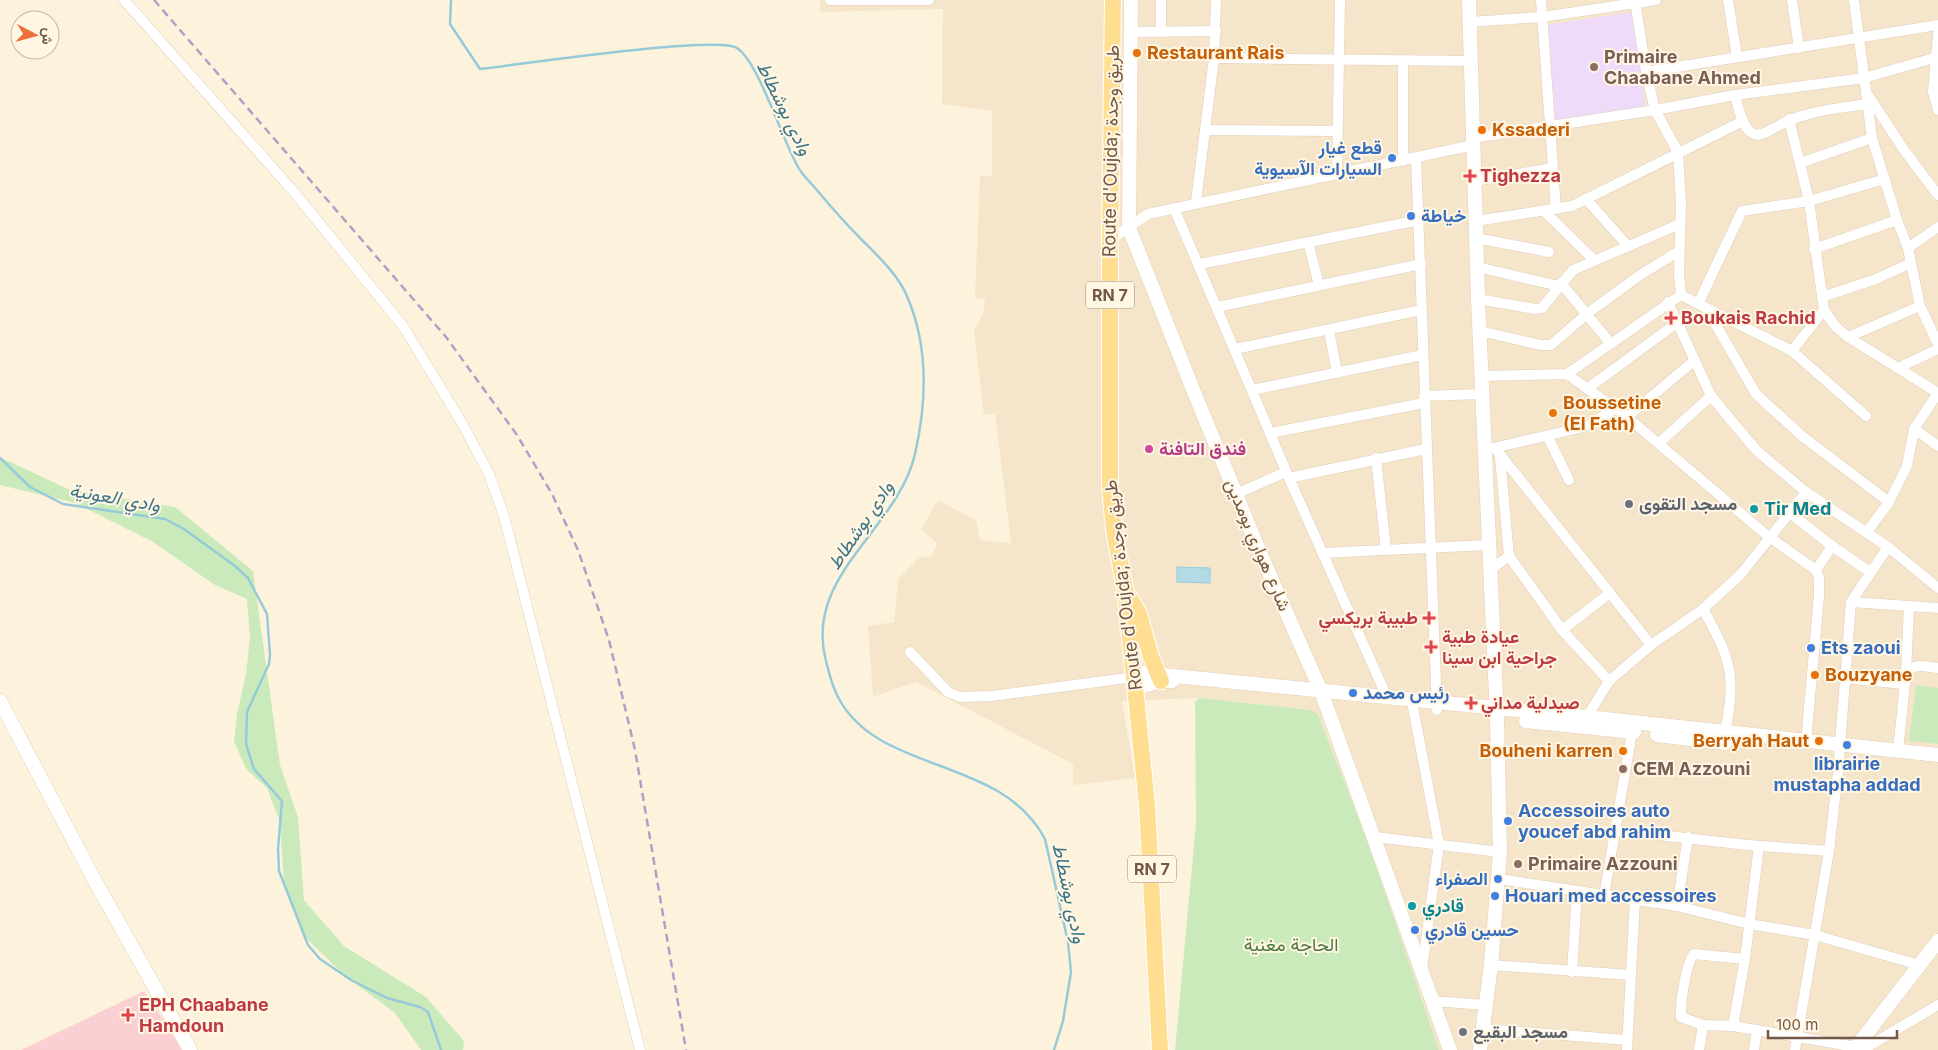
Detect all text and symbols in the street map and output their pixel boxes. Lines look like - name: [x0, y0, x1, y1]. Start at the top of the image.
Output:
- north arrow: [10, 10, 60, 60]
- text: ش: [38, 27, 58, 46]
- place label: Restaurant Rais: [1147, 42, 1284, 63]
- street label: Route d'Oujda; طريق وجدة: [1098, 45, 1124, 257]
- place label: Primaire Chaabane Ahmed: [1604, 46, 1761, 88]
- marker: Restaurant Rais: [1131, 47, 1143, 59]
- water label: وادي بوشطاط: [748, 58, 817, 161]
- marker: Primaire Chaabane Ahmed: [1588, 61, 1600, 73]
- place label: Kssaderi: [1492, 119, 1570, 140]
- marker: Kssaderi: [1476, 124, 1488, 136]
- place label: قطع غيار السيارات الآسيوية: [1254, 137, 1382, 180]
- marker: قطع غيار السيارات الآسيوية: [1386, 152, 1398, 164]
- place label: Tighezza: [1480, 165, 1561, 186]
- marker: Tighezza: [1464, 170, 1476, 182]
- place label: خياطة: [1421, 205, 1466, 227]
- marker: خياطة: [1405, 210, 1417, 222]
- road number: RN 7: [1086, 282, 1134, 308]
- place label: Boukais Rachid: [1681, 307, 1815, 328]
- marker: Boukais Rachid: [1665, 312, 1677, 324]
- place label: Boussetine (El Fath): [1563, 392, 1662, 434]
- marker: Boussetine (El Fath): [1547, 407, 1559, 419]
- place label: فندق التافنة: [1159, 438, 1246, 459]
- marker: فندق التافنة: [1143, 443, 1155, 455]
- water label: وادي بوشطاط: [822, 476, 902, 576]
- street label: شارع هواري بومدين: [1217, 476, 1296, 616]
- water label: وادي العونية: [67, 478, 163, 521]
- street label: Route d'Oujda; طريق وجدة: [1099, 478, 1147, 692]
- place label: مسجد التقوى: [1639, 493, 1738, 515]
- marker: مسجد التقوى: [1623, 498, 1635, 510]
- place label: Tir Med: [1764, 498, 1831, 519]
- marker: Tir Med: [1748, 503, 1760, 515]
- place label: طبيبة بريكسي: [1319, 607, 1418, 633]
- marker: طبيبة بريكسي: [1422, 611, 1436, 625]
- place label: عيادة طبية جراحية ابن سينا: [1442, 626, 1557, 669]
- place label: Ets zaoui: [1821, 637, 1901, 658]
- marker: عيادة طبية جراحية ابن سينا: [1424, 640, 1438, 654]
- marker: Ets zaoui: [1805, 642, 1817, 654]
- place label: Bouzyane: [1825, 664, 1913, 685]
- marker: Bouzyane: [1809, 669, 1821, 681]
- place label: رئيس محمد: [1363, 682, 1449, 704]
- marker: رئيس محمد: [1347, 687, 1359, 699]
- place label: صيدلية مداني: [1481, 692, 1580, 718]
- marker: صيدلية مداني: [1465, 697, 1477, 709]
- place label: Berryah Haut: [1693, 730, 1809, 751]
- marker: Berryah Haut: [1813, 735, 1825, 747]
- marker: librairie mustapha addad: [1841, 739, 1853, 751]
- place label: Bouheni karren: [1479, 740, 1613, 761]
- marker: Bouheni karren: [1617, 745, 1629, 757]
- place label: librairie mustapha addad: [1773, 753, 1921, 795]
- place label: CEM Azzouni: [1633, 758, 1750, 779]
- marker: CEM Azzouni: [1617, 763, 1629, 775]
- place label: Accessoires auto youcef abd rahim: [1518, 800, 1671, 842]
- marker: Accessoires auto youcef abd rahim: [1502, 815, 1514, 827]
- water label: وادي بوشطاط: [1044, 841, 1091, 947]
- place label: Primaire Azzouni: [1528, 853, 1678, 874]
- road number: RN 7: [1128, 856, 1176, 882]
- marker: Primaire Azzouni: [1512, 858, 1524, 870]
- place label: الصفراء: [1435, 868, 1488, 890]
- marker: الصفراء: [1492, 873, 1504, 885]
- place label: Houari med accessoires: [1505, 885, 1717, 906]
- marker: Houari med accessoires: [1489, 890, 1501, 902]
- place label: قادري: [1422, 895, 1464, 921]
- marker: قادري: [1406, 900, 1418, 912]
- place label: حسين قادري: [1425, 919, 1519, 945]
- marker: حسين قادري: [1409, 924, 1421, 936]
- park label: الحاجة مغنية: [1244, 934, 1338, 955]
- place label: EPH Chaabane Hamdoun: [139, 994, 269, 1036]
- marker: EPH Chaabane Hamdoun: [121, 1008, 135, 1022]
- scale bar: [1768, 1008, 1897, 1040]
- text: 100 m: [1776, 1015, 1818, 1034]
- place label: مسجد البقيع: [1473, 1021, 1568, 1044]
- marker: مسجد البقيع: [1457, 1026, 1469, 1038]

